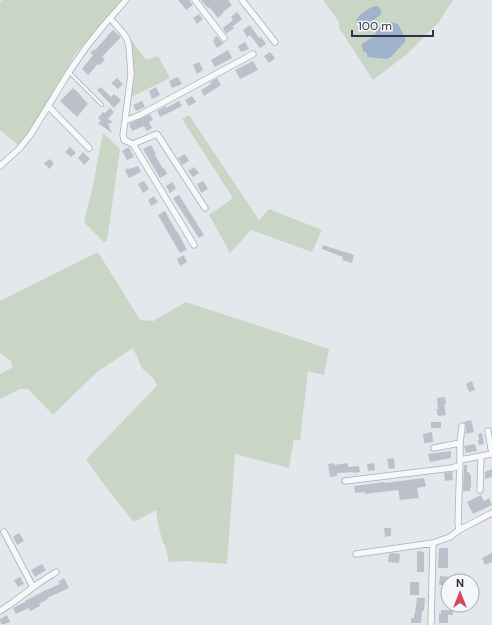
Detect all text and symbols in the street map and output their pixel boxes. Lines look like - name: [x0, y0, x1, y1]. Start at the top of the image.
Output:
- scale bar: [352, 12, 433, 38]
- text: 100 m: [358, 18, 392, 34]
- north arrow: [440, 573, 480, 613]
- text: N: [456, 576, 464, 590]

